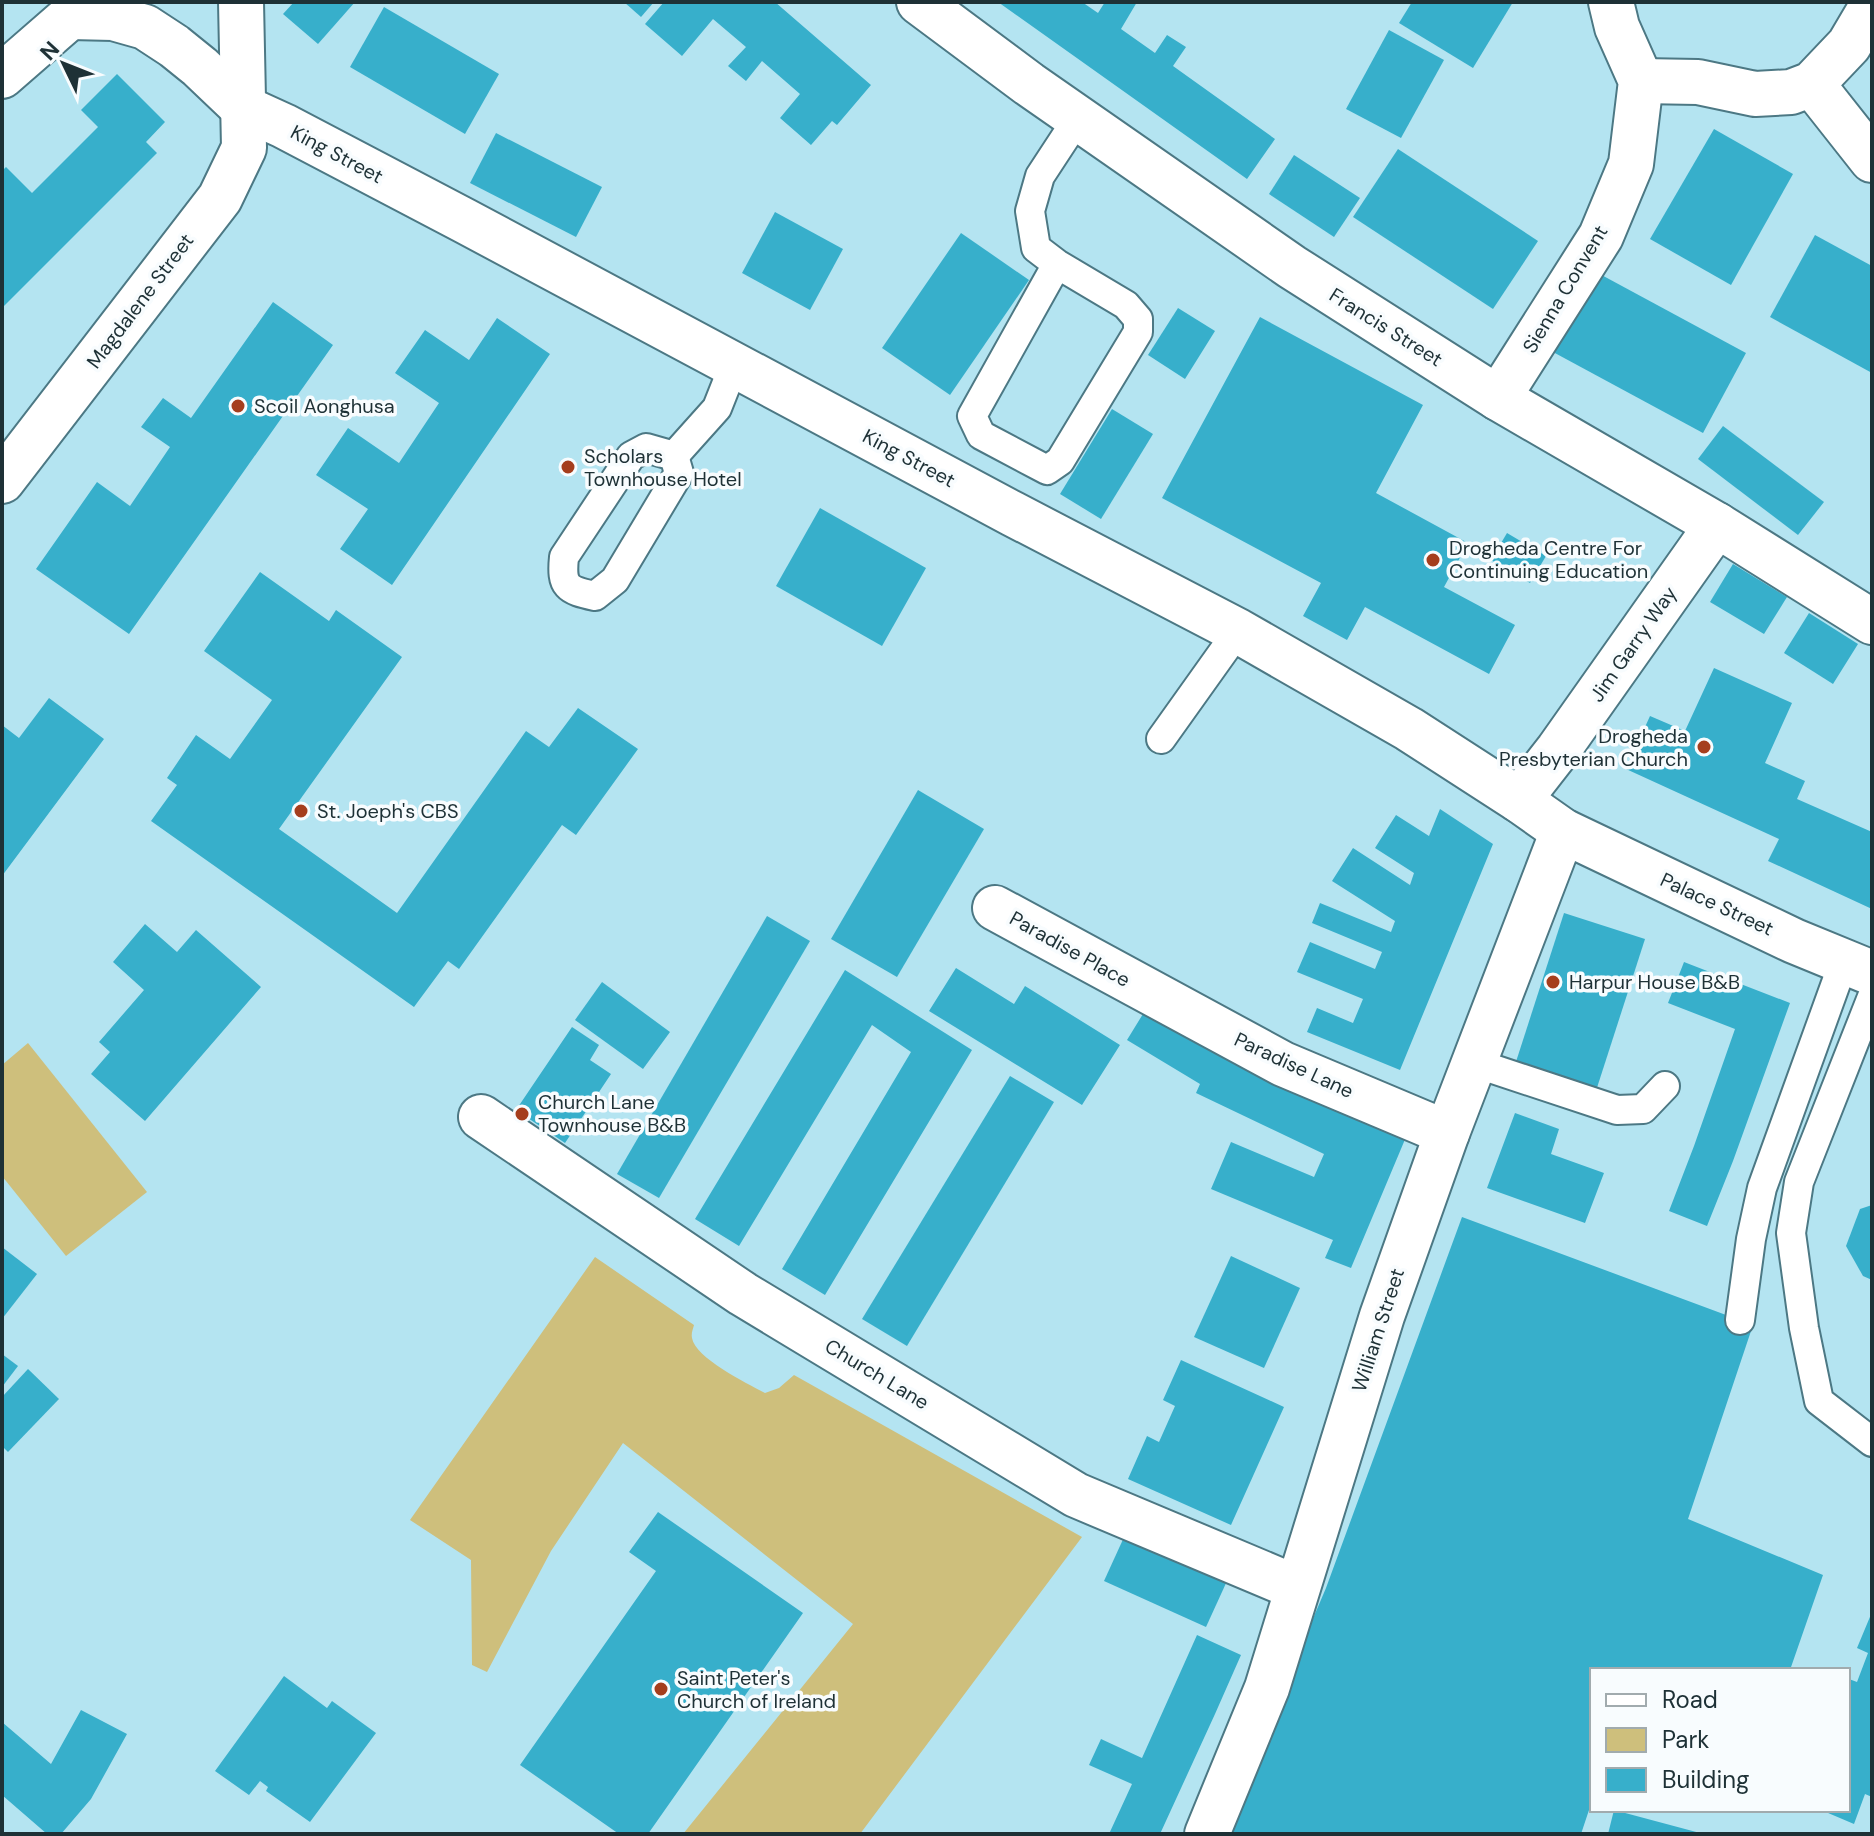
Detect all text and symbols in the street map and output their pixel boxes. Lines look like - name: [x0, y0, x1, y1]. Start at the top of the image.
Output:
- north arrow: [24, 24, 104, 104]
- text: N: [34, 35, 66, 66]
- street label: King Street: [286, 119, 388, 189]
- street label: Sienna Convent: [1516, 220, 1614, 358]
- street label: Magdalene Street: [81, 228, 199, 374]
- street label: Francis Street: [1325, 282, 1448, 372]
- place label: Scoil Aonghusa: [254, 393, 395, 419]
- marker: Scoil Aonghusa: [229, 397, 247, 415]
- street label: King Street: [858, 423, 960, 493]
- place label: Scholars Townhouse Hotel: [584, 443, 742, 492]
- marker: Scholars Townhouse Hotel: [559, 458, 577, 476]
- place label: Drogheda Centre For Continuing Education: [1449, 535, 1648, 584]
- marker: Drogheda Centre For Continuing Education: [1424, 551, 1442, 569]
- street label: Jim Garry Way: [1584, 581, 1682, 707]
- place label: Drogheda Presbyterian Church: [1499, 723, 1688, 772]
- marker: Drogheda Presbyterian Church: [1695, 738, 1713, 756]
- place label: St. Joeph's CBS: [317, 798, 459, 824]
- marker: St. Joeph's CBS: [292, 802, 310, 820]
- street label: Palace Street: [1656, 866, 1778, 942]
- street label: Paradise Place: [1005, 905, 1135, 993]
- place label: Harpur House B&B: [1569, 969, 1740, 995]
- marker: Harpur House B&B: [1544, 973, 1562, 991]
- street label: Paradise Lane: [1230, 1026, 1358, 1104]
- place label: Church Lane Townhouse B&B: [538, 1089, 686, 1138]
- marker: Church Lane Townhouse B&B: [513, 1105, 531, 1123]
- street label: William Street: [1346, 1265, 1410, 1395]
- street label: Church Lane: [820, 1333, 934, 1415]
- place label: Saint Peter's Church of Ireland: [677, 1665, 836, 1714]
- legend: [1590, 1668, 1850, 1812]
- marker: Saint Peter's Church of Ireland: [652, 1680, 670, 1698]
- text: Road: [1662, 1684, 1718, 1715]
- text: Park: [1662, 1724, 1709, 1755]
- text: Building: [1662, 1764, 1749, 1795]

